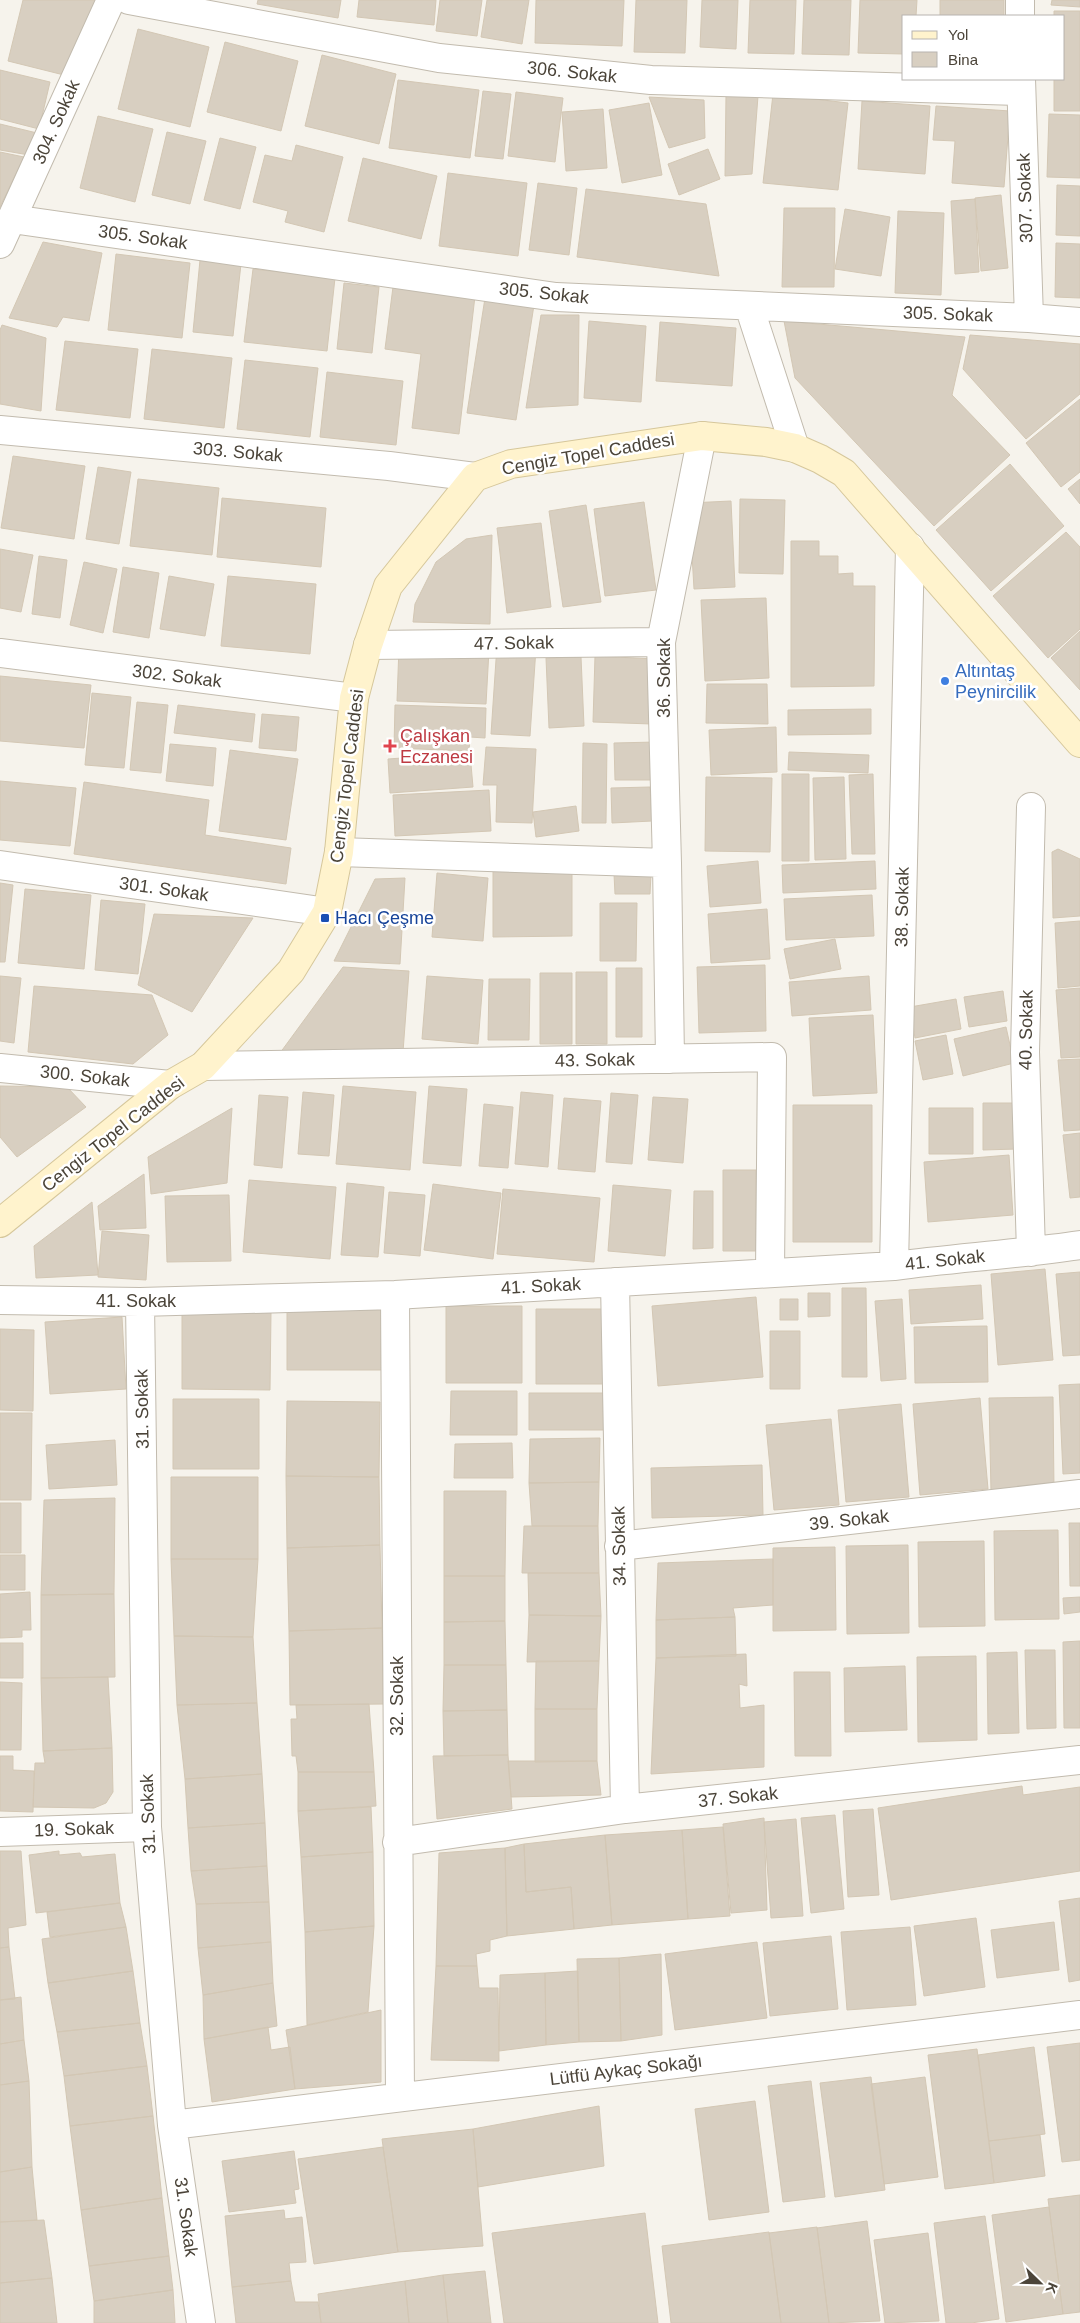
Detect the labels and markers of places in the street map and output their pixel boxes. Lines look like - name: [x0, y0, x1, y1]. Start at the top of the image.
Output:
- place label: Altıntaş Peynircilik: [955, 661, 1037, 702]
- marker: Altıntaş Peynircilik: [939, 675, 951, 687]
- place label: Çalışkan Eczanesi: [400, 726, 473, 767]
- marker: Çalışkan Eczanesi: [384, 740, 396, 752]
- place label: Hacı Çeşme: [335, 908, 434, 928]
- marker: Hacı Çeşme: [319, 912, 331, 924]

